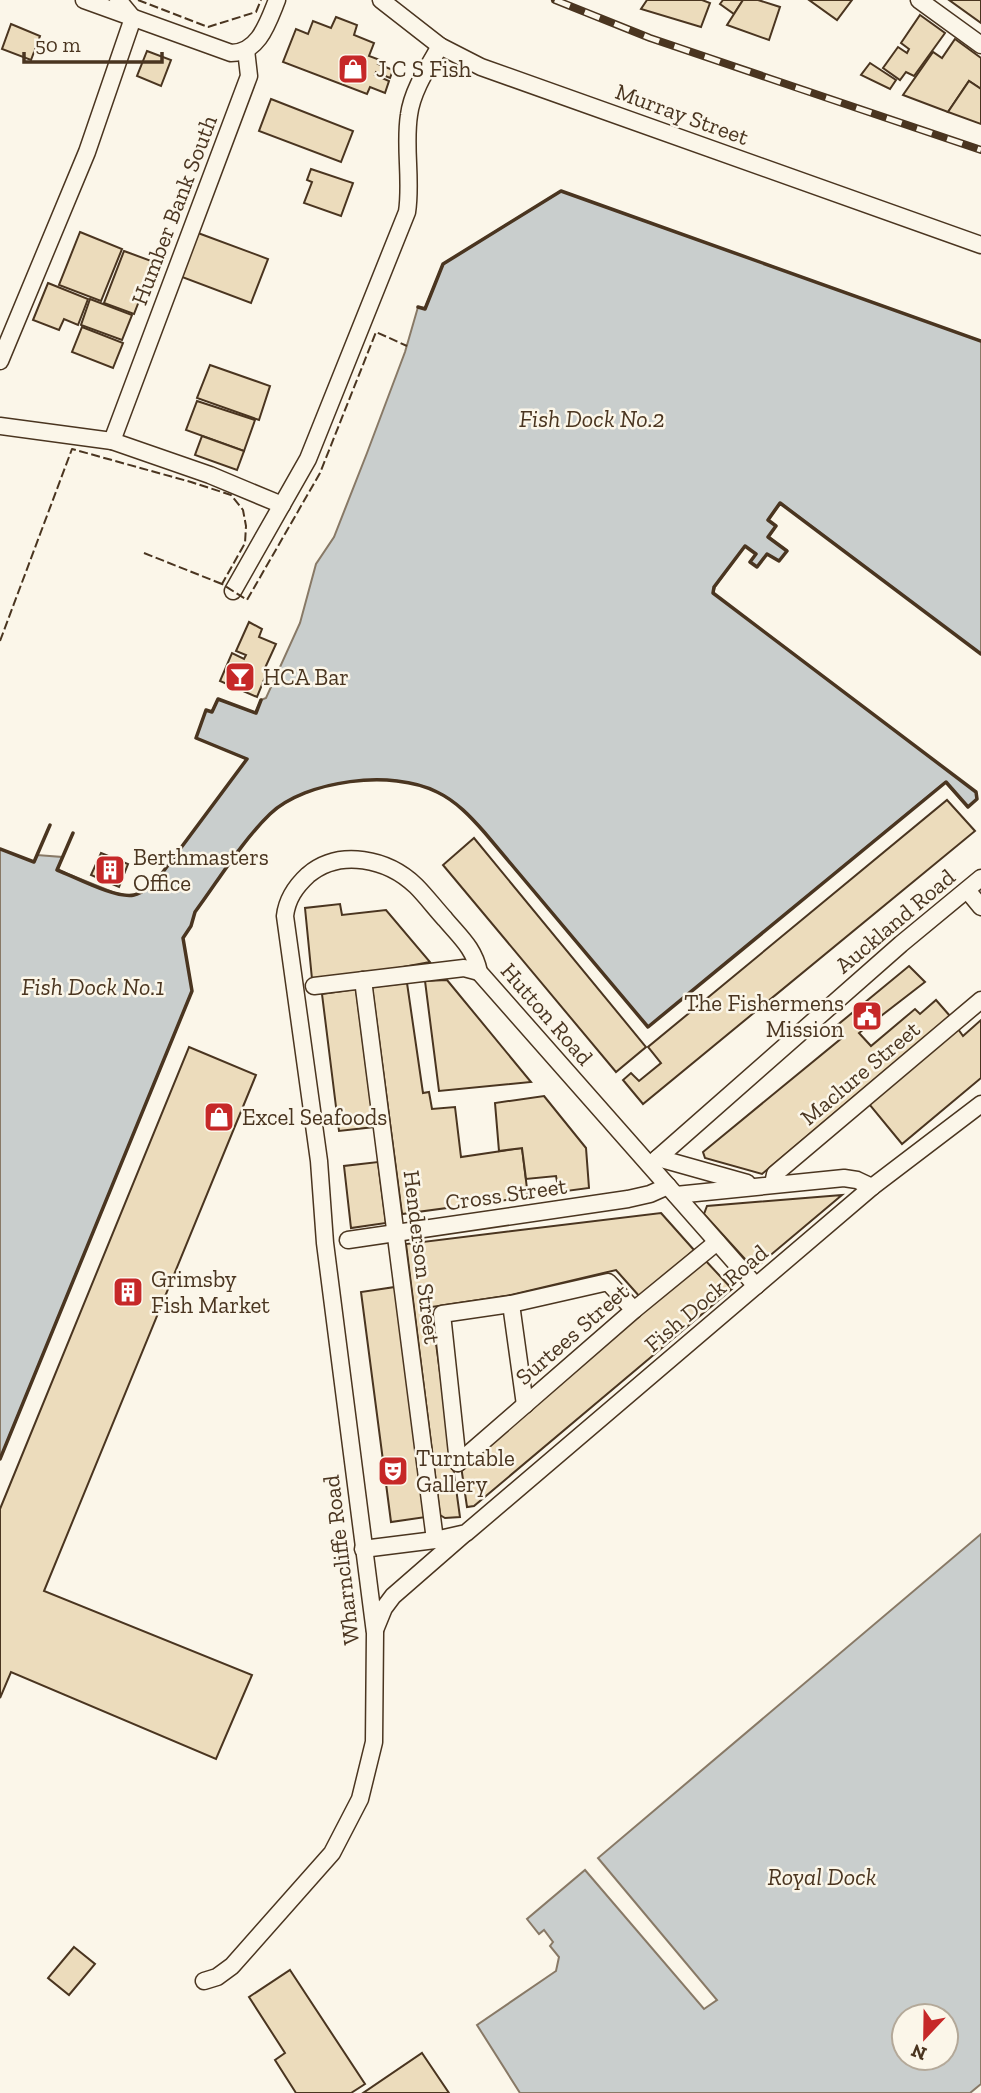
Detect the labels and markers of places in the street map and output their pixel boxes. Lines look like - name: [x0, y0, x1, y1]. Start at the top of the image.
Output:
- shop icon: J C S Fish: [336, 52, 370, 86]
- place label: J C S Fish: [376, 55, 472, 83]
- bar icon: HCA Bar: [223, 660, 257, 694]
- place label: HCA Bar: [263, 663, 349, 691]
- place label: Berthmasters Office: [133, 843, 269, 897]
- building icon: Berthmasters Office: [93, 853, 127, 887]
- place label: The Fishermens Mission: [684, 989, 844, 1043]
- public building icon: The Fishermens Mission: [850, 999, 884, 1033]
- shop icon: Excel Seafoods: [202, 1100, 236, 1134]
- place label: Excel Seafoods: [242, 1103, 387, 1131]
- place label: Grimsby Fish Market: [151, 1265, 270, 1319]
- building icon: Grimsby Fish Market: [111, 1275, 145, 1309]
- place label: Turntable Gallery: [416, 1444, 515, 1498]
- theatre icon: Turntable Gallery: [376, 1454, 410, 1488]

